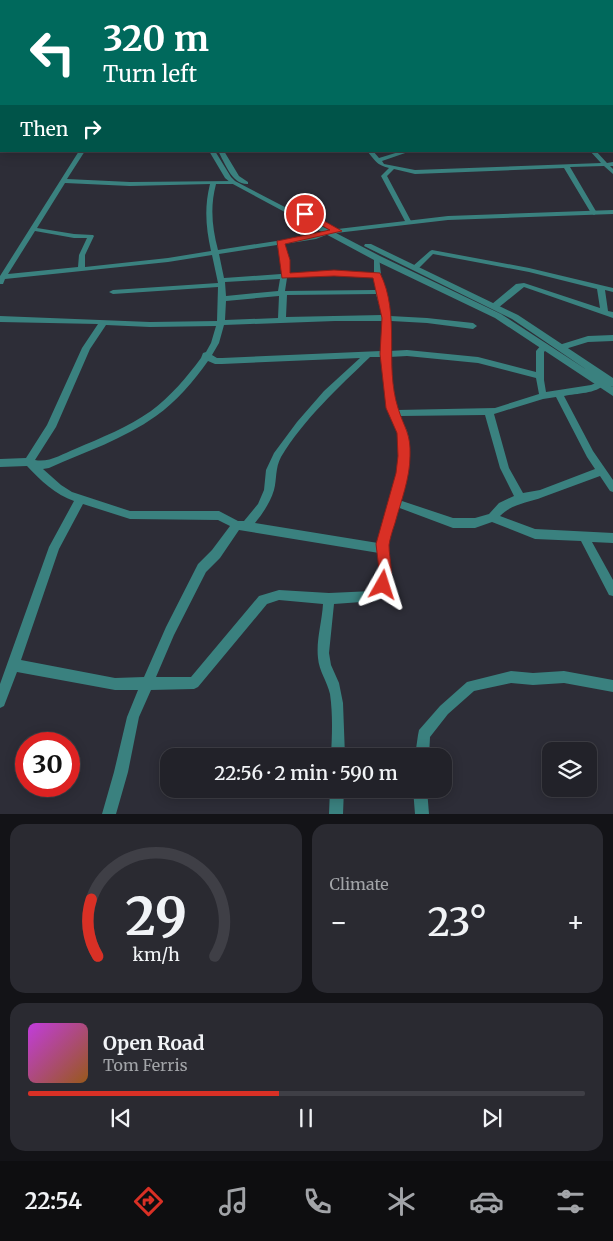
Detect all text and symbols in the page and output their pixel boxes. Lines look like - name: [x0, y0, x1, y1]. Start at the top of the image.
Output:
- text: 320 m: [103, 17, 209, 61]
- icon: left: [20, 20, 85, 85]
- text: Turn left: [103, 60, 197, 88]
- icon: right: [78, 115, 106, 143]
- text: Then: [20, 117, 68, 141]
- pin: [284, 193, 326, 235]
- icon: arrive: [291, 200, 319, 228]
- position arrow: [356, 558, 408, 610]
- speed limit sign: 30: [15, 732, 80, 797]
- map controls: [542, 742, 597, 797]
- button: layers: [542, 742, 597, 797]
- text: 22:56 · 2 min · 590 m: [214, 761, 398, 785]
- text: Climate: [330, 874, 389, 894]
- text: 29: [125, 884, 187, 949]
- text: 23°: [427, 899, 487, 946]
- text: −: [330, 904, 348, 940]
- text: +: [566, 904, 585, 940]
- text: km/h: [132, 943, 180, 966]
- text: Open Road: [103, 1031, 205, 1055]
- text: Tom Ferris: [103, 1055, 188, 1075]
- icon: previous: [107, 1104, 135, 1132]
- icon: pause: [292, 1104, 320, 1132]
- icon: next: [478, 1104, 506, 1132]
- icon: directions: [131, 1184, 166, 1219]
- icon: music: [216, 1184, 251, 1219]
- icon: phone: [300, 1184, 335, 1219]
- icon: climate: [384, 1184, 419, 1219]
- icon: car: [469, 1184, 504, 1219]
- icon: filters: [553, 1184, 588, 1219]
- text: 22:54: [25, 1187, 82, 1215]

